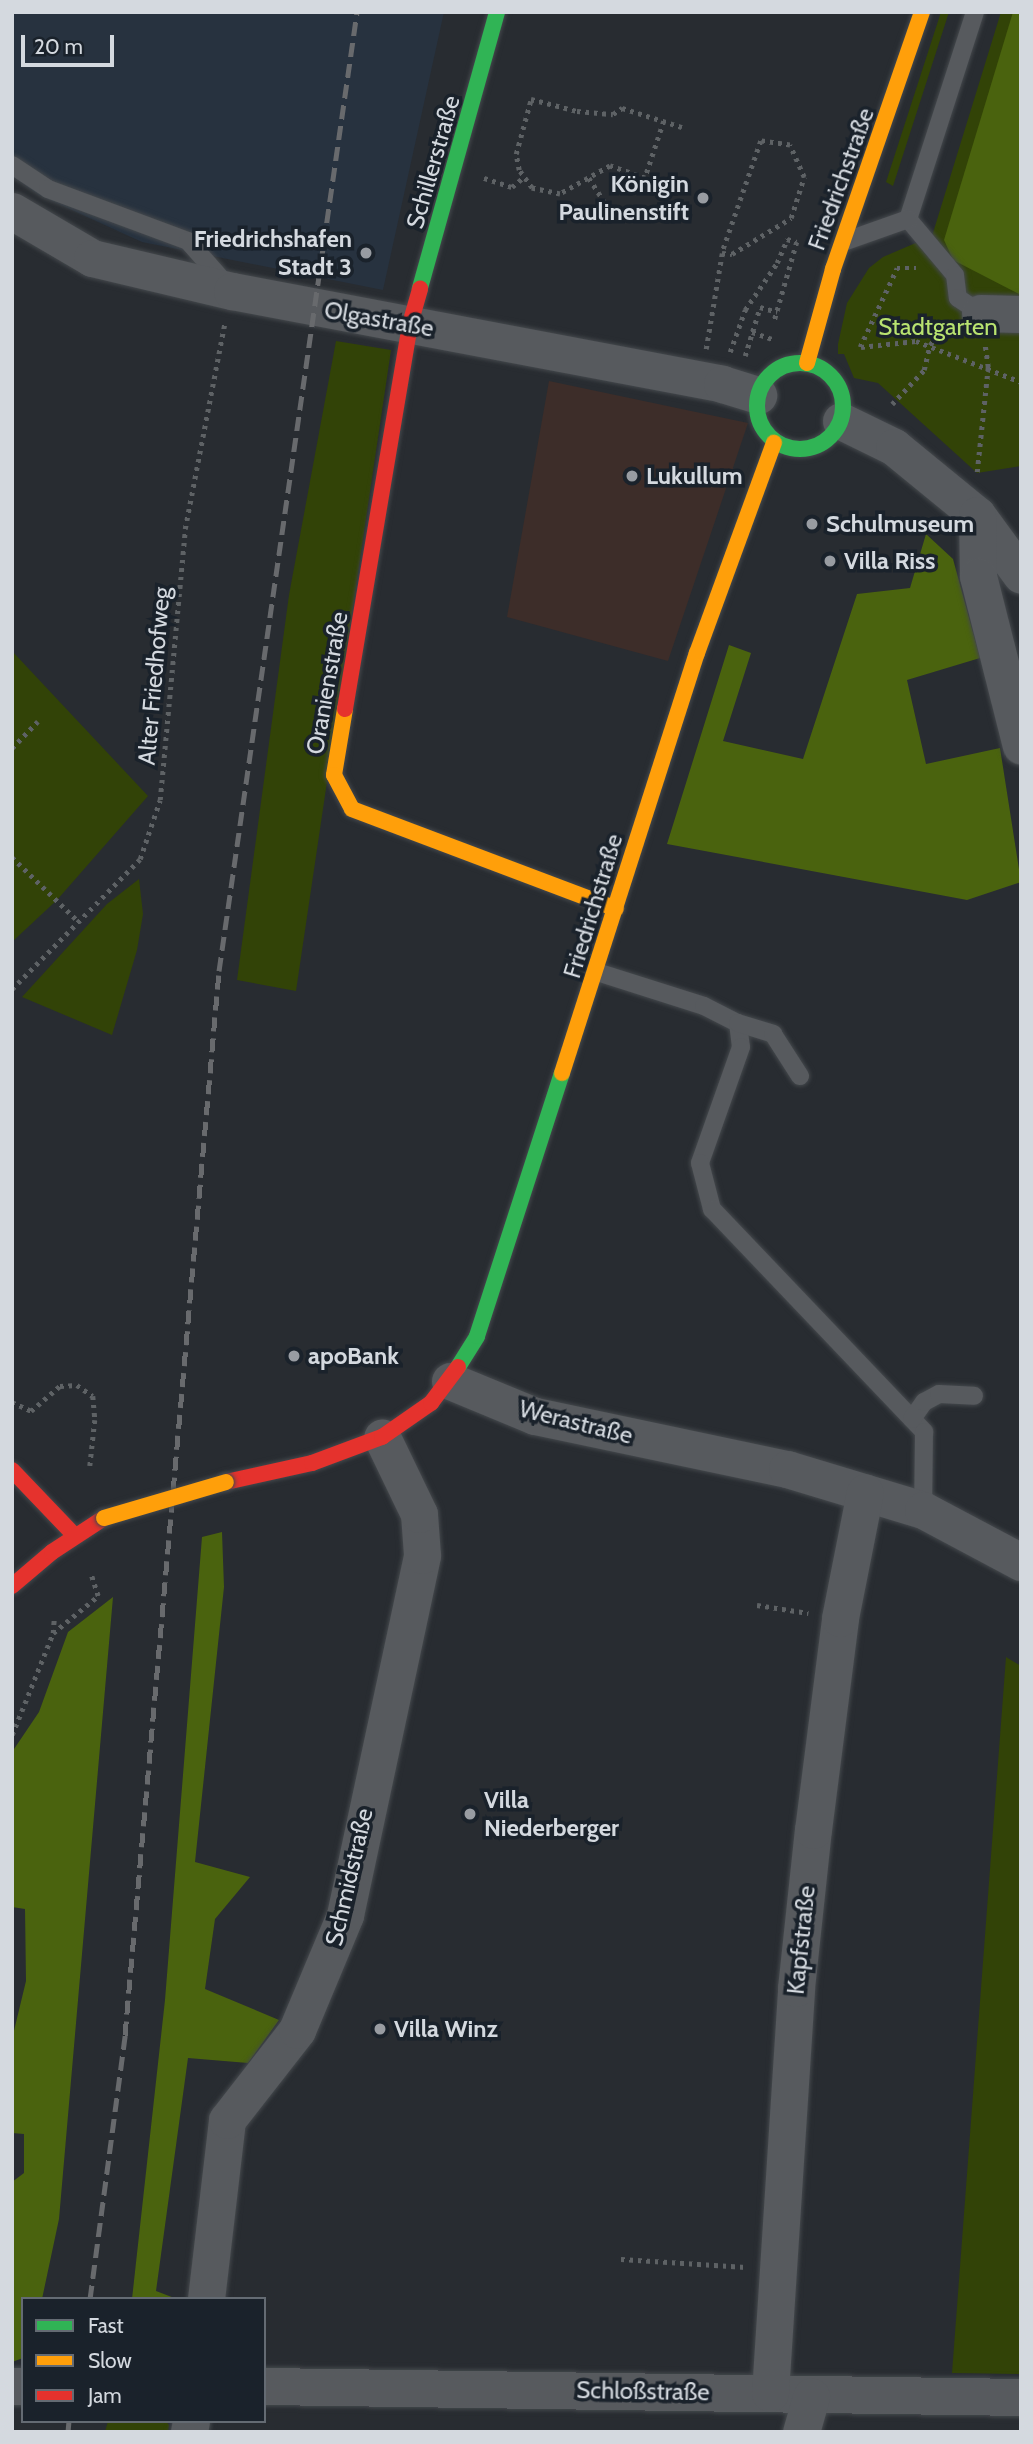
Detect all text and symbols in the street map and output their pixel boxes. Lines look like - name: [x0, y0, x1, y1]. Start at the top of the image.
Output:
- scale bar: [24, 21, 117, 65]
- text: 20 m: [34, 34, 83, 59]
- street label: Schillerstraße: [400, 92, 466, 232]
- street label: Friedrichstraße: [802, 104, 880, 254]
- place label: Königin Paulinenstift: [558, 170, 689, 226]
- marker: Königin Paulinenstift: [695, 190, 711, 206]
- place label: Friedrichshafen Stadt 3: [194, 225, 352, 281]
- marker: Friedrichshafen Stadt 3: [358, 245, 374, 261]
- street label: Olgastraße: [322, 295, 436, 343]
- park label: Stadtgarten: [878, 313, 998, 341]
- place label: Lukullum: [646, 462, 743, 490]
- marker: Lukullum: [624, 468, 640, 484]
- place label: Schulmuseum: [826, 510, 974, 538]
- marker: Schulmuseum: [804, 516, 820, 532]
- place label: Villa Riss: [844, 547, 935, 575]
- marker: Villa Riss: [822, 553, 838, 569]
- street label: Alter Friedhofweg: [132, 586, 176, 766]
- street label: Oranienstraße: [300, 609, 354, 757]
- street label: Friedrichstraße: [557, 830, 629, 982]
- place label: apoBank: [308, 1342, 399, 1370]
- marker: apoBank: [286, 1348, 302, 1364]
- street label: Werastraße: [516, 1394, 636, 1450]
- place label: Villa Niederberger: [484, 1786, 619, 1842]
- street label: Schmidstraße: [319, 1805, 379, 1949]
- marker: Villa Niederberger: [462, 1806, 478, 1822]
- street label: Kapfstraße: [781, 1884, 821, 1996]
- place label: Villa Winz: [394, 2015, 498, 2043]
- marker: Villa Winz: [372, 2021, 388, 2037]
- legend: [21, 2297, 266, 2423]
- text: Fast: [88, 2313, 124, 2338]
- text: Slow: [88, 2348, 132, 2373]
- street label: Schloßstraße: [576, 2375, 710, 2407]
- text: Jam: [88, 2383, 122, 2408]

